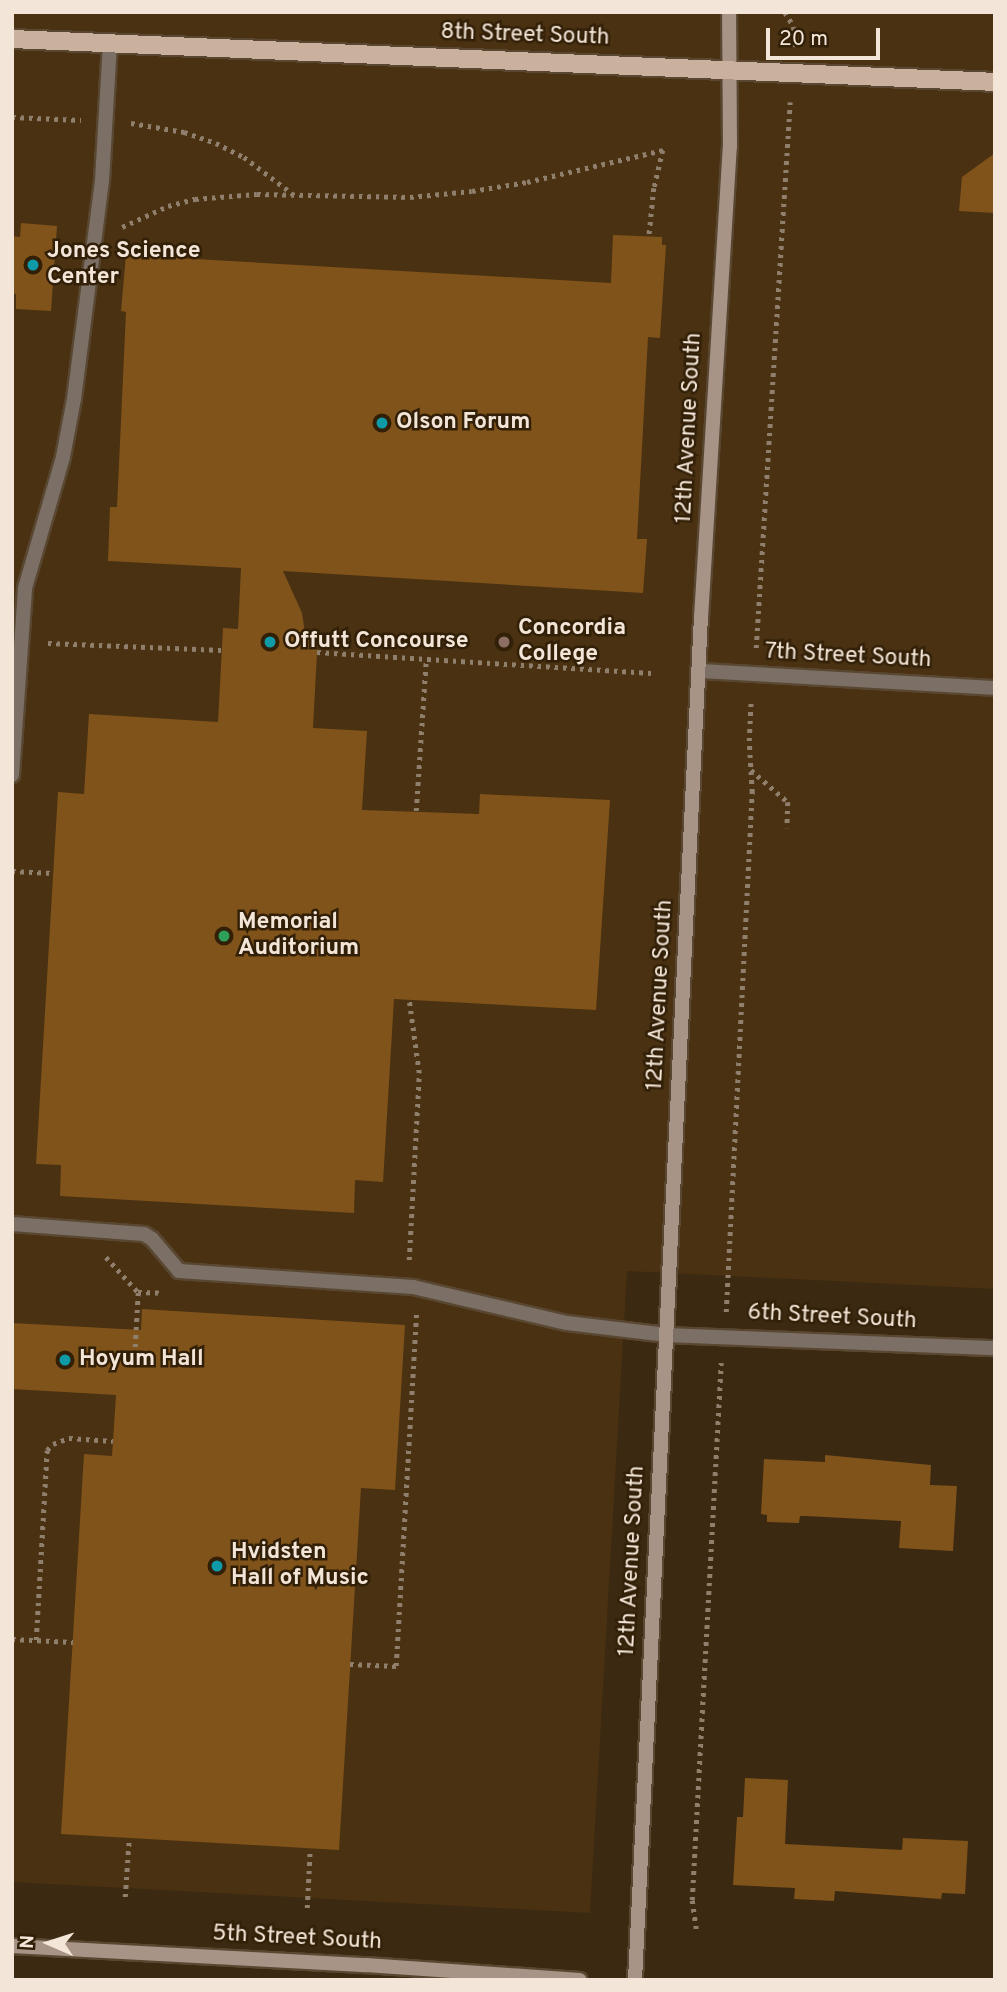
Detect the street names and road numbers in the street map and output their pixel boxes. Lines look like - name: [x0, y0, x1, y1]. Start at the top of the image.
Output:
- street label: 8th Street South: [440, 19, 610, 53]
- street label: 12th Avenue South: [671, 331, 709, 525]
- street label: 7th Street South: [764, 639, 932, 675]
- street label: 12th Avenue South: [642, 898, 680, 1092]
- street label: 6th Street South: [747, 1300, 917, 1336]
- street label: 12th Avenue South: [614, 1464, 652, 1658]
- street label: 5th Street South: [211, 1921, 383, 1957]

